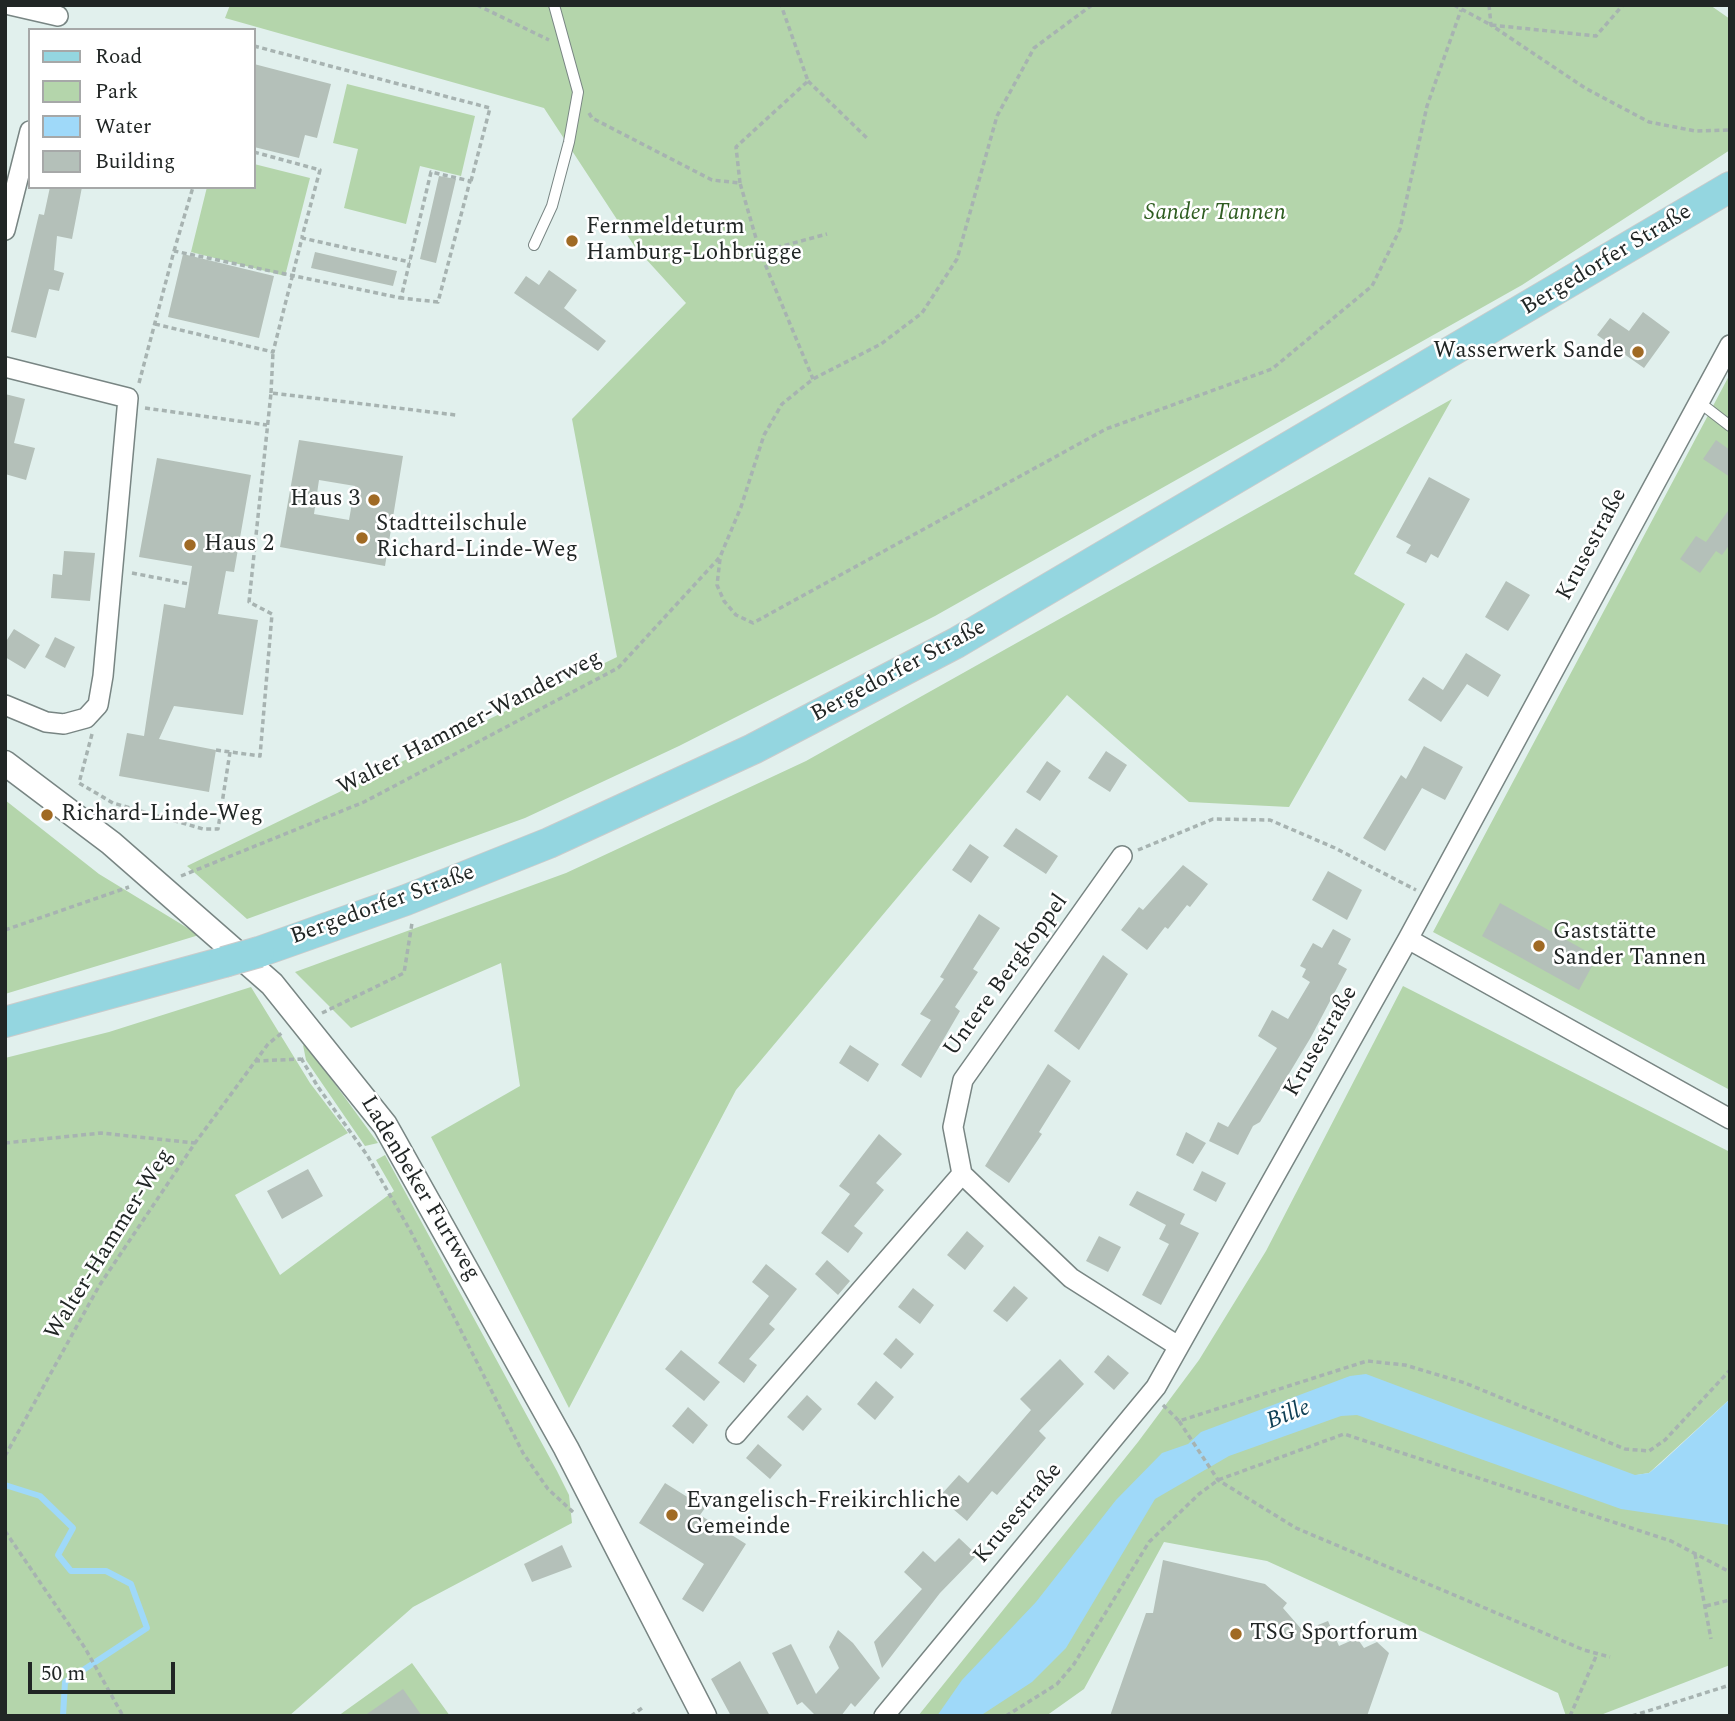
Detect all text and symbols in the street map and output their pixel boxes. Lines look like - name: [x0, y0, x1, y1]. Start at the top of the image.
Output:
- legend: [28, 28, 256, 189]
- text: Road: [95, 41, 142, 73]
- text: Park: [95, 76, 138, 108]
- text: Water: [95, 111, 151, 143]
- text: Building: [95, 146, 175, 178]
- street label: Bergedorfer Straße: [1517, 199, 1697, 323]
- park label: Sander Tannen: [1144, 200, 1286, 228]
- place label: Fernmeldeturm Hamburg-Lohbrügge: [586, 214, 802, 268]
- marker: Fernmeldeturm Hamburg-Lohbrügge: [564, 233, 580, 249]
- place label: Wasserwerk Sande: [1433, 338, 1624, 366]
- marker: Wasserwerk Sande: [1630, 344, 1646, 360]
- street label: Krusestraße: [1552, 484, 1634, 606]
- place label: Haus 3: [290, 486, 360, 514]
- marker: Haus 3: [366, 492, 382, 508]
- place label: Stadtteilschule Richard-Linde-Weg: [376, 511, 578, 565]
- marker: Stadtteilschule Richard-Linde-Weg: [354, 530, 370, 546]
- place label: Haus 2: [204, 531, 274, 559]
- marker: Haus 2: [182, 537, 198, 553]
- street label: Bergedorfer Straße: [807, 614, 991, 730]
- street label: Walter Hammer-Wanderweg: [333, 645, 607, 803]
- place label: Richard-Linde-Weg: [61, 801, 263, 829]
- marker: Richard-Linde-Weg: [39, 807, 55, 823]
- street label: Bergedorfer Straße: [287, 860, 479, 952]
- street label: Untere Bergkoppel: [939, 890, 1075, 1062]
- place label: Gaststätte Sander Tannen: [1553, 919, 1706, 973]
- marker: Gaststätte Sander Tannen: [1531, 938, 1547, 954]
- street label: Krusestraße: [1279, 982, 1365, 1102]
- street label: Ladenbeker Furtweg: [353, 1092, 485, 1286]
- street label: Walter-Hammer-Weg: [40, 1144, 180, 1346]
- water label: Bille: [1263, 1395, 1315, 1437]
- street label: Krusestraße: [969, 1458, 1069, 1570]
- place label: Evangelisch-Freikirchliche Gemeinde: [686, 1488, 960, 1542]
- marker: Evangelisch-Freikirchliche Gemeinde: [664, 1507, 680, 1523]
- place label: TSG Sportforum: [1250, 1620, 1418, 1648]
- marker: TSG Sportforum: [1228, 1626, 1244, 1642]
- scale bar: [32, 1648, 178, 1692]
- text: 50 m: [41, 1658, 85, 1690]

